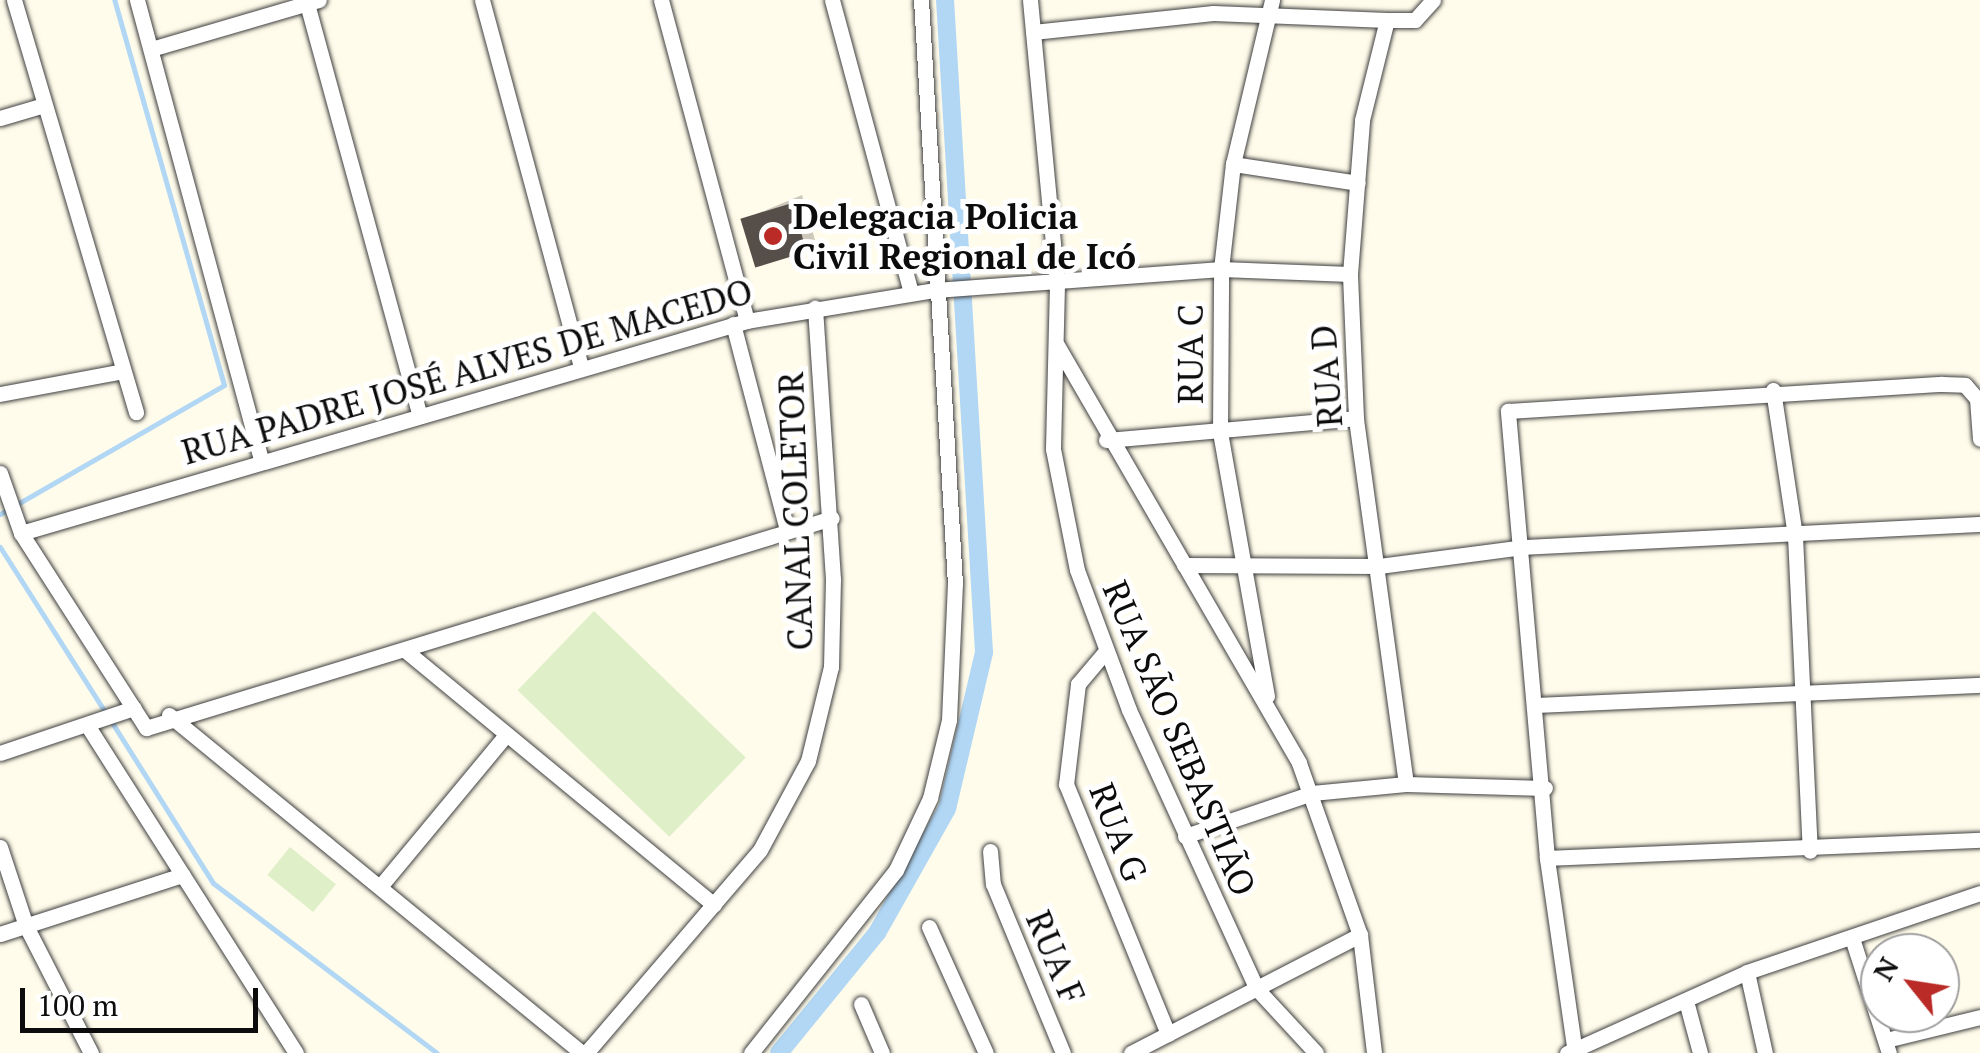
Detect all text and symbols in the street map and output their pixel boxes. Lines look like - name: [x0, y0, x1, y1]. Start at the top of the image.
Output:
- place label: Delegacia Policia Civil Regional de Icó: [793, 195, 1136, 277]
- marker: Delegacia Policia Civil Regional de Icó: [762, 225, 784, 247]
- street label: RUA PADRE JOSÉ ALVES DE MACEDO: [176, 269, 758, 473]
- street label: RUA C: [1169, 304, 1211, 404]
- street label: RUA D: [1301, 323, 1351, 429]
- street label: CANAL COLETOR: [769, 371, 821, 651]
- street label: RUA SÃO SEBASTIÃO: [1095, 574, 1265, 902]
- street label: RUA G: [1081, 777, 1157, 887]
- street label: RUA F: [1018, 904, 1094, 1010]
- north arrow: [1860, 933, 1960, 1033]
- text: N: [1864, 950, 1907, 987]
- scale bar: [25, 968, 262, 1030]
- text: 100 m: [37, 985, 118, 1025]

